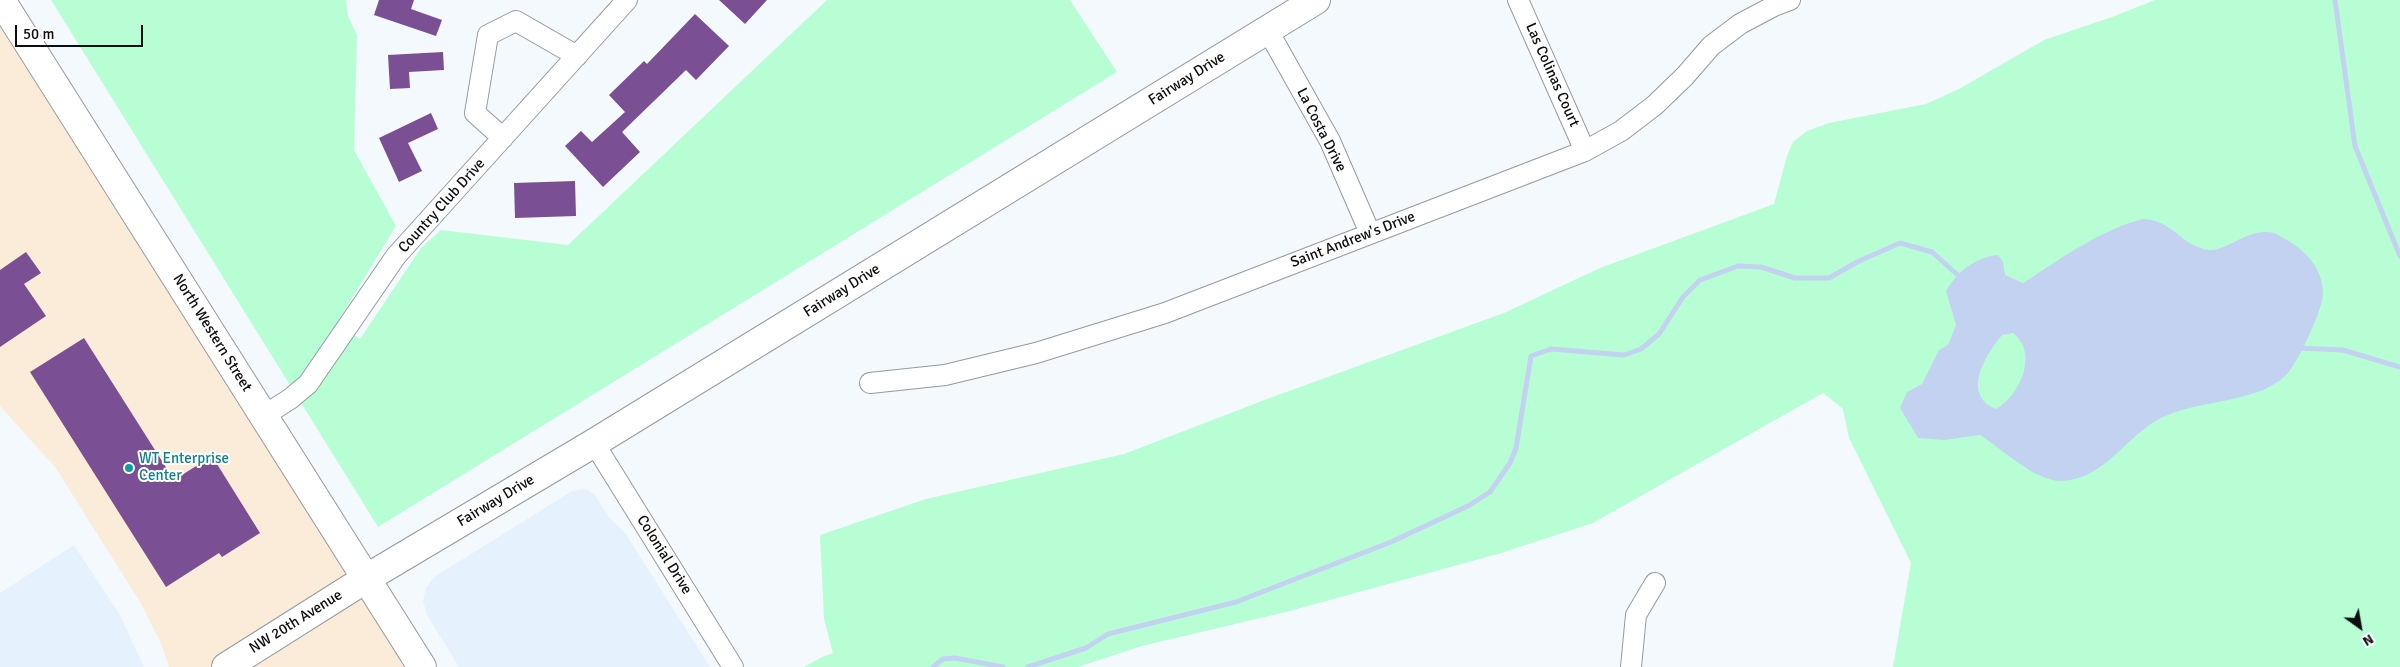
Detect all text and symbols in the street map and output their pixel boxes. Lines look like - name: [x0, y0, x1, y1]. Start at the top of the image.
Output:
- scale bar: [18, 15, 145, 47]
- street label: Las Colinas Court: [1521, 20, 1583, 130]
- text: 50 m: [23, 25, 54, 43]
- street label: Fairway Drive: [1145, 48, 1229, 110]
- street label: La Costa Drive: [1292, 85, 1350, 175]
- street label: Country Club Drive: [395, 155, 489, 257]
- street label: Saint Andrew's Drive: [1288, 208, 1418, 272]
- street label: Fairway Drive: [800, 260, 884, 322]
- street label: North Western Street: [168, 271, 256, 395]
- place label: WT Enterprise Center: [139, 450, 229, 485]
- marker: WT Enterprise Center: [123, 462, 135, 474]
- street label: Fairway Drive: [454, 471, 538, 531]
- street label: Colonial Drive: [633, 512, 695, 598]
- street label: NW 20th Avenue: [246, 586, 346, 658]
- north arrow: [2335, 602, 2385, 652]
- text: N: [2360, 630, 2377, 650]

